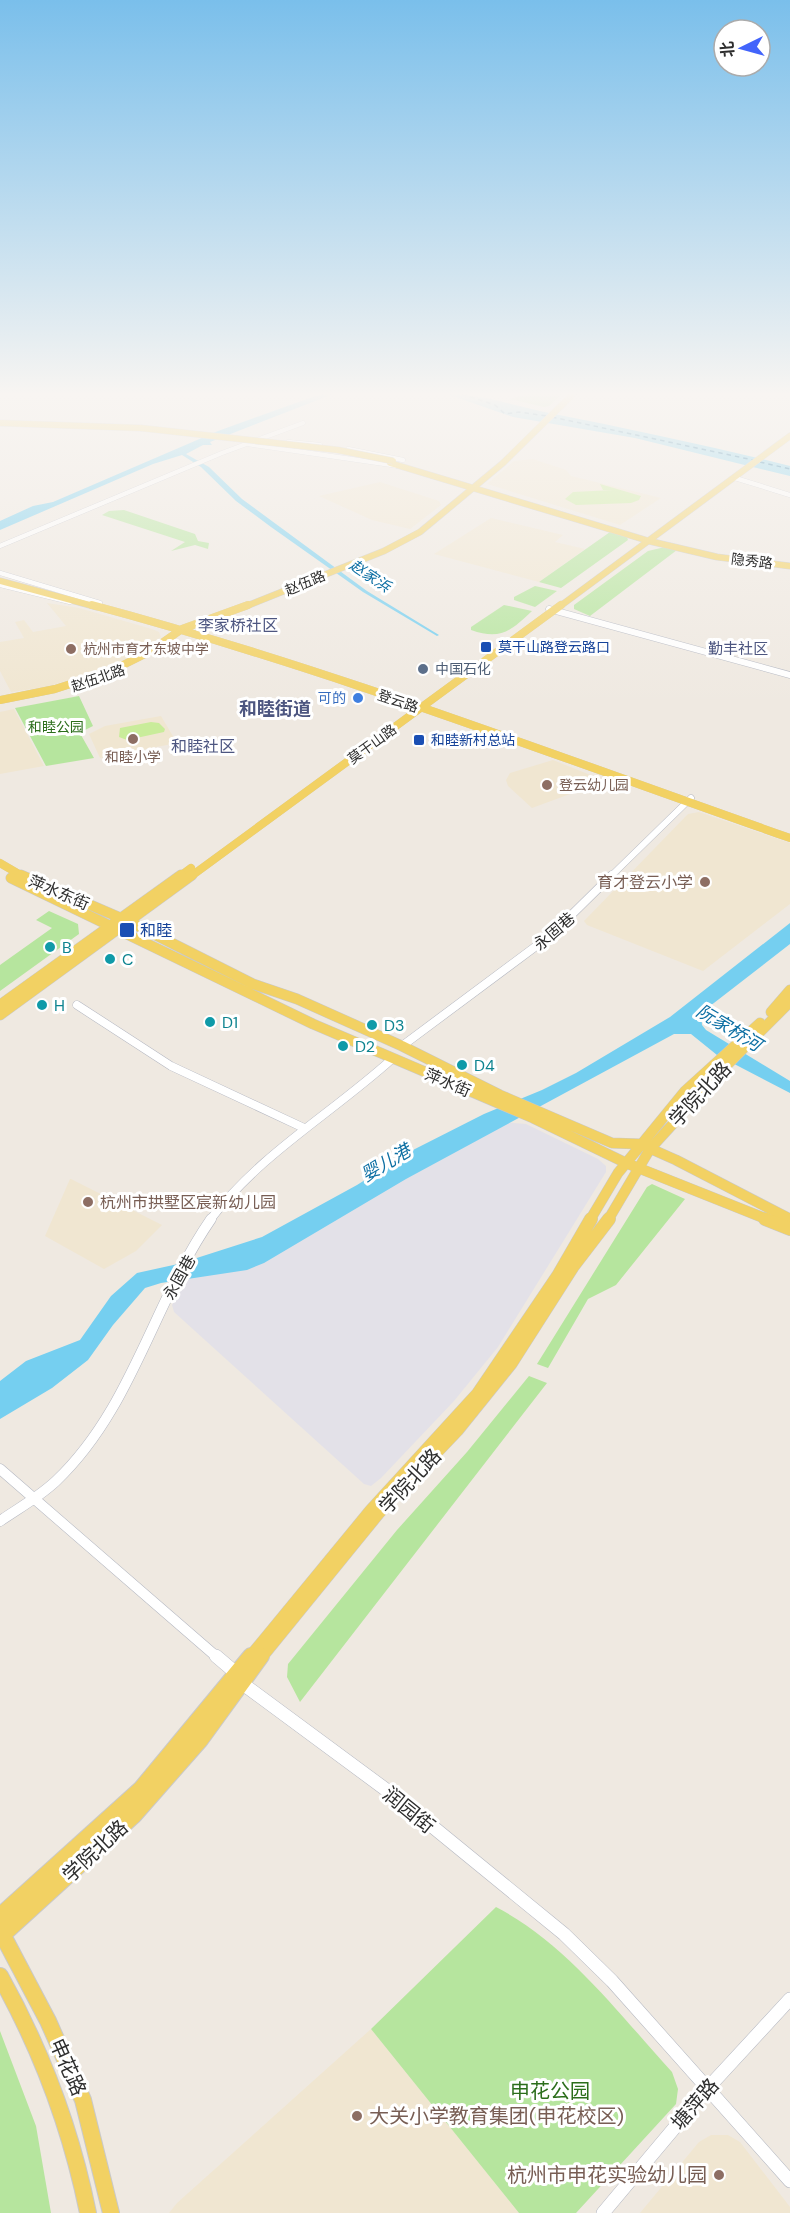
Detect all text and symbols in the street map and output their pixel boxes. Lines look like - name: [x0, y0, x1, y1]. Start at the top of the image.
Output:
- north arrow: [712, 18, 772, 78]
- text: 北: [716, 40, 739, 58]
- street label: 隐秀路: [730, 550, 774, 572]
- water label: 赵家浜: [346, 555, 396, 598]
- street label: 赵伍路: [281, 567, 328, 600]
- district label: 李家桥社区: [198, 615, 278, 636]
- place label: 莫干山路登云路口: [498, 638, 610, 656]
- district label: 勤丰社区: [708, 639, 768, 659]
- place label: 杭州市育才东坡中学: [83, 640, 209, 658]
- marker: 莫干山路登云路口: [479, 640, 493, 654]
- marker: 杭州市育才东坡中学: [64, 642, 78, 656]
- street label: 赵伍北路: [68, 660, 127, 696]
- place label: 中国石化: [435, 660, 491, 678]
- marker: 中国石化: [416, 662, 430, 676]
- street label: 登云路: [375, 686, 421, 716]
- place label: 可的: [318, 689, 346, 707]
- marker: 可的: [351, 691, 365, 705]
- district label: 和睦街道: [239, 697, 311, 721]
- park label: 和睦公园: [28, 718, 84, 736]
- street label: 莫干山路: [344, 720, 400, 768]
- place label: 和睦新村总站: [431, 731, 515, 749]
- marker: 和睦小学: [126, 732, 140, 746]
- marker: 和睦新村总站: [412, 733, 426, 747]
- district label: 和睦社区: [171, 736, 235, 757]
- place label: 和睦小学: [105, 748, 161, 766]
- place label: 登云幼儿园: [559, 776, 629, 794]
- marker: 登云幼儿园: [540, 778, 554, 792]
- street label: 萍水东街: [25, 870, 92, 915]
- place label: 育才登云小学: [597, 872, 693, 893]
- marker: 育才登云小学: [698, 875, 712, 889]
- street label: 永固巷: [529, 908, 579, 955]
- place label: 和睦: [140, 920, 172, 941]
- marker: 和睦: [118, 921, 136, 939]
- place label: B: [62, 937, 72, 958]
- marker: B: [43, 940, 57, 954]
- place label: C: [122, 949, 133, 970]
- marker: C: [103, 952, 117, 966]
- place label: H: [54, 995, 65, 1016]
- marker: H: [35, 998, 49, 1012]
- water label: 阮家桥河: [692, 999, 769, 1058]
- place label: D1: [222, 1012, 238, 1033]
- marker: D1: [203, 1015, 217, 1029]
- place label: D3: [384, 1015, 404, 1036]
- marker: D3: [365, 1018, 379, 1032]
- place label: D2: [355, 1036, 375, 1057]
- marker: D2: [336, 1039, 350, 1053]
- place label: D4: [474, 1055, 495, 1076]
- street label: 学院北路: [663, 1056, 737, 1132]
- marker: D4: [455, 1058, 469, 1072]
- street label: 萍水街: [422, 1063, 474, 1102]
- water label: 婴儿港: [357, 1137, 418, 1187]
- place label: 杭州市拱墅区宸新幼儿园: [100, 1192, 276, 1213]
- marker: 杭州市拱墅区宸新幼儿园: [81, 1195, 95, 1209]
- street label: 永固巷: [159, 1251, 200, 1303]
- street label: 学院北路: [373, 1443, 447, 1519]
- street label: 润园街: [378, 1781, 440, 1839]
- street label: 学院北路: [57, 1814, 133, 1888]
- street label: 申花路: [44, 2034, 92, 2100]
- street label: 塘萍路: [666, 2073, 724, 2135]
- park label: 申花公园: [510, 2078, 590, 2104]
- place label: 大关小学教育集团(申花校区): [369, 2103, 624, 2129]
- marker: 大关小学教育集团(申花校区): [350, 2109, 364, 2123]
- place label: 杭州市申花实验幼儿园: [507, 2162, 707, 2188]
- marker: 杭州市申花实验幼儿园: [712, 2168, 726, 2182]

